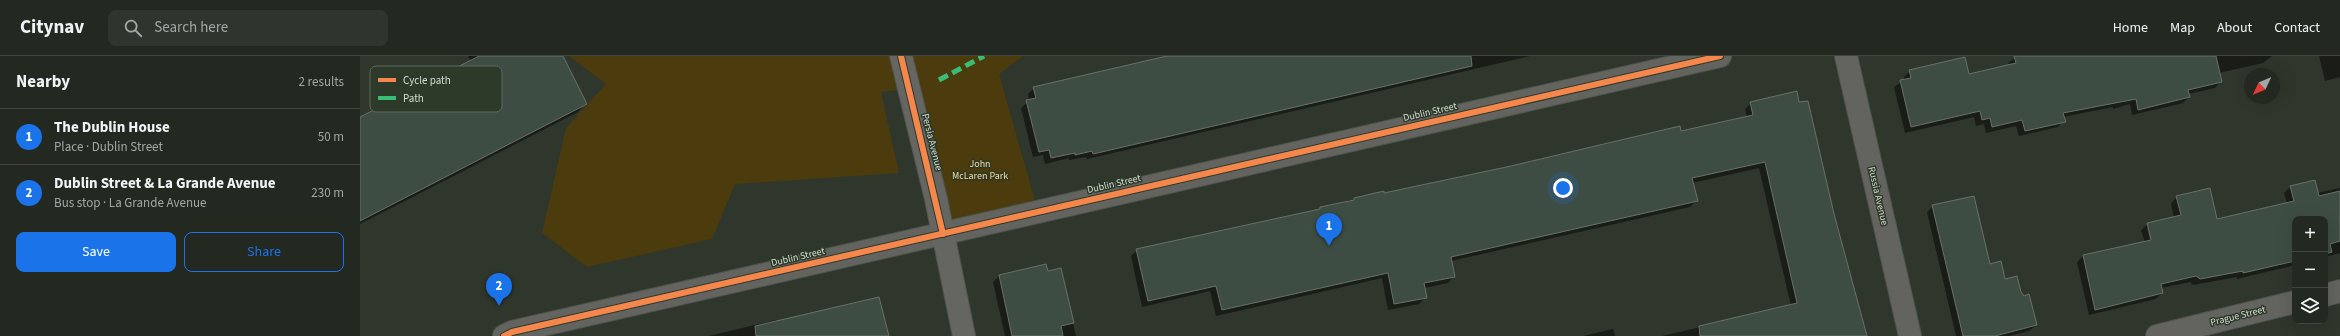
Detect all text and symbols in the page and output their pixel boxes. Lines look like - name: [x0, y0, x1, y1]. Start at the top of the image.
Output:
- search box: [108, 10, 388, 46]
- text: Citynav: [20, 14, 84, 41]
- icon: search: [122, 17, 144, 39]
- text: Search here: [154, 17, 228, 38]
- text: Home: [2113, 18, 2148, 38]
- text: Map: [2170, 18, 2195, 38]
- text: About: [2217, 18, 2252, 38]
- text: Contact: [2274, 18, 2320, 38]
- legend: [370, 66, 502, 112]
- north arrow: [2244, 68, 2280, 104]
- text: Nearby: [16, 70, 70, 94]
- text: 2 results: [299, 73, 344, 91]
- text: Cycle path: [403, 73, 451, 88]
- text: Path: [403, 91, 424, 106]
- street label: Dublin Street: [1402, 99, 1459, 125]
- street label: Persia Avenue: [918, 112, 946, 172]
- text: The Dublin House: [54, 117, 170, 138]
- text: 1: [26, 128, 32, 146]
- text: 50 m: [318, 128, 344, 146]
- text: Place · Dublin Street: [54, 138, 163, 156]
- park label: John McLaren Park: [952, 157, 1008, 183]
- street label: Russia Avenue: [1864, 165, 1892, 227]
- street label: Dublin Street: [1086, 171, 1143, 197]
- text: Dublin Street & La Grande Avenue: [54, 173, 276, 194]
- your location: [1553, 178, 1573, 198]
- text: 2: [26, 184, 32, 202]
- text: 230 m: [311, 184, 344, 202]
- text: Bus stop · La Grande Avenue: [54, 194, 207, 212]
- pin: 1: [1316, 213, 1342, 246]
- map controls: [2292, 216, 2328, 324]
- button: +: [2292, 216, 2328, 252]
- button: Save: [16, 232, 176, 272]
- button: Share: [184, 232, 344, 272]
- street label: Dublin Street: [770, 244, 827, 270]
- button: −: [2292, 252, 2328, 288]
- pin: 2: [486, 273, 512, 306]
- button: layers: [2292, 288, 2328, 324]
- street label: Prague Street: [2209, 302, 2268, 330]

